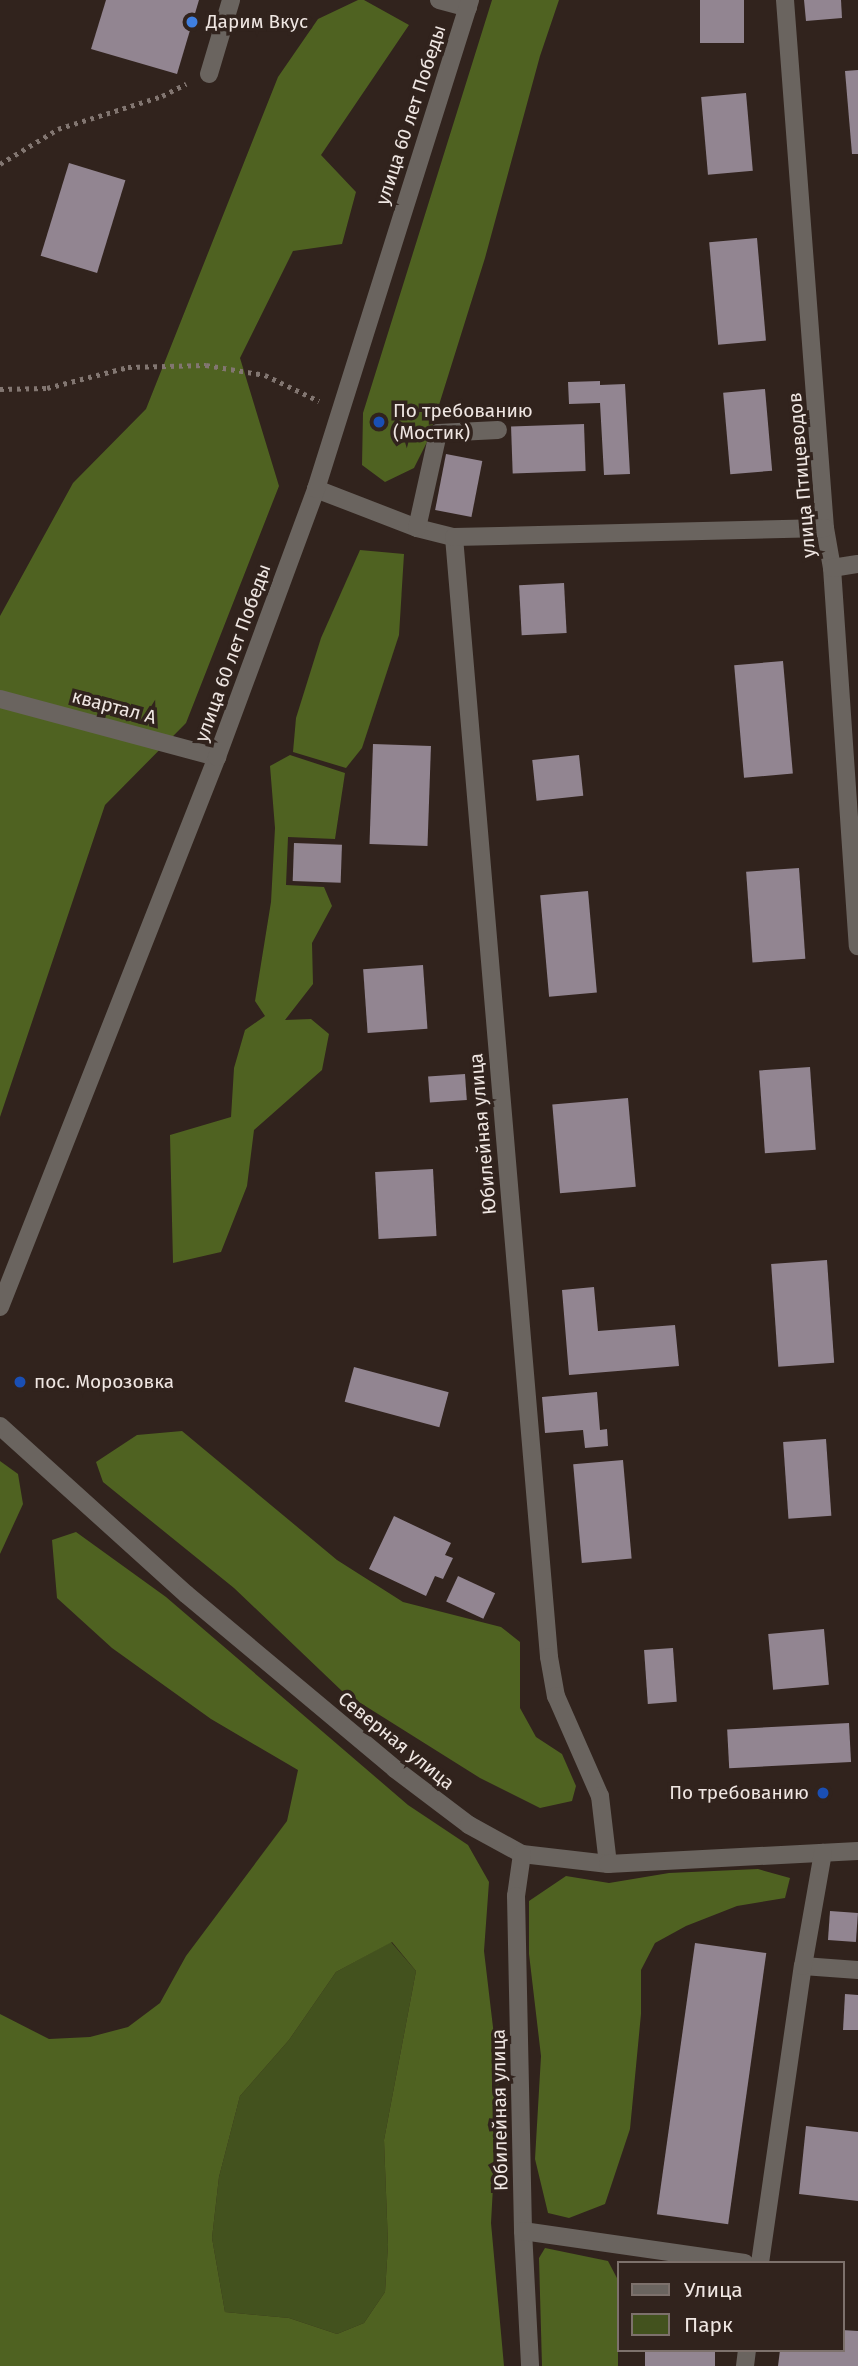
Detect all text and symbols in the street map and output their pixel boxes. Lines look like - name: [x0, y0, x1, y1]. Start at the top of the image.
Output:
- place label: Дарим Вкус: [206, 11, 308, 33]
- marker: Дарим Вкус: [184, 14, 200, 30]
- street label: улица 60 лет Победы: [371, 22, 451, 208]
- street label: улица Птицеводов: [783, 391, 821, 559]
- place label: По требованию (Мостик): [393, 400, 533, 444]
- marker: По требованию (Мостик): [371, 414, 387, 430]
- street label: улица 60 лет Победы: [190, 561, 276, 745]
- street label: квартал А: [69, 685, 159, 729]
- street label: Юбилейная улица: [465, 1052, 501, 1216]
- place label: пос. Морозовка: [34, 1371, 174, 1393]
- marker: пос. Морозовка: [12, 1374, 28, 1390]
- street label: Северная улица: [333, 1687, 459, 1795]
- place label: По требованию: [669, 1782, 809, 1804]
- marker: По требованию: [815, 1785, 831, 1801]
- street label: Юбилейная улица: [487, 2029, 513, 2191]
- legend: [616, 2261, 844, 2352]
- text: Улица: [684, 2277, 743, 2303]
- text: Парк: [684, 2312, 733, 2338]

